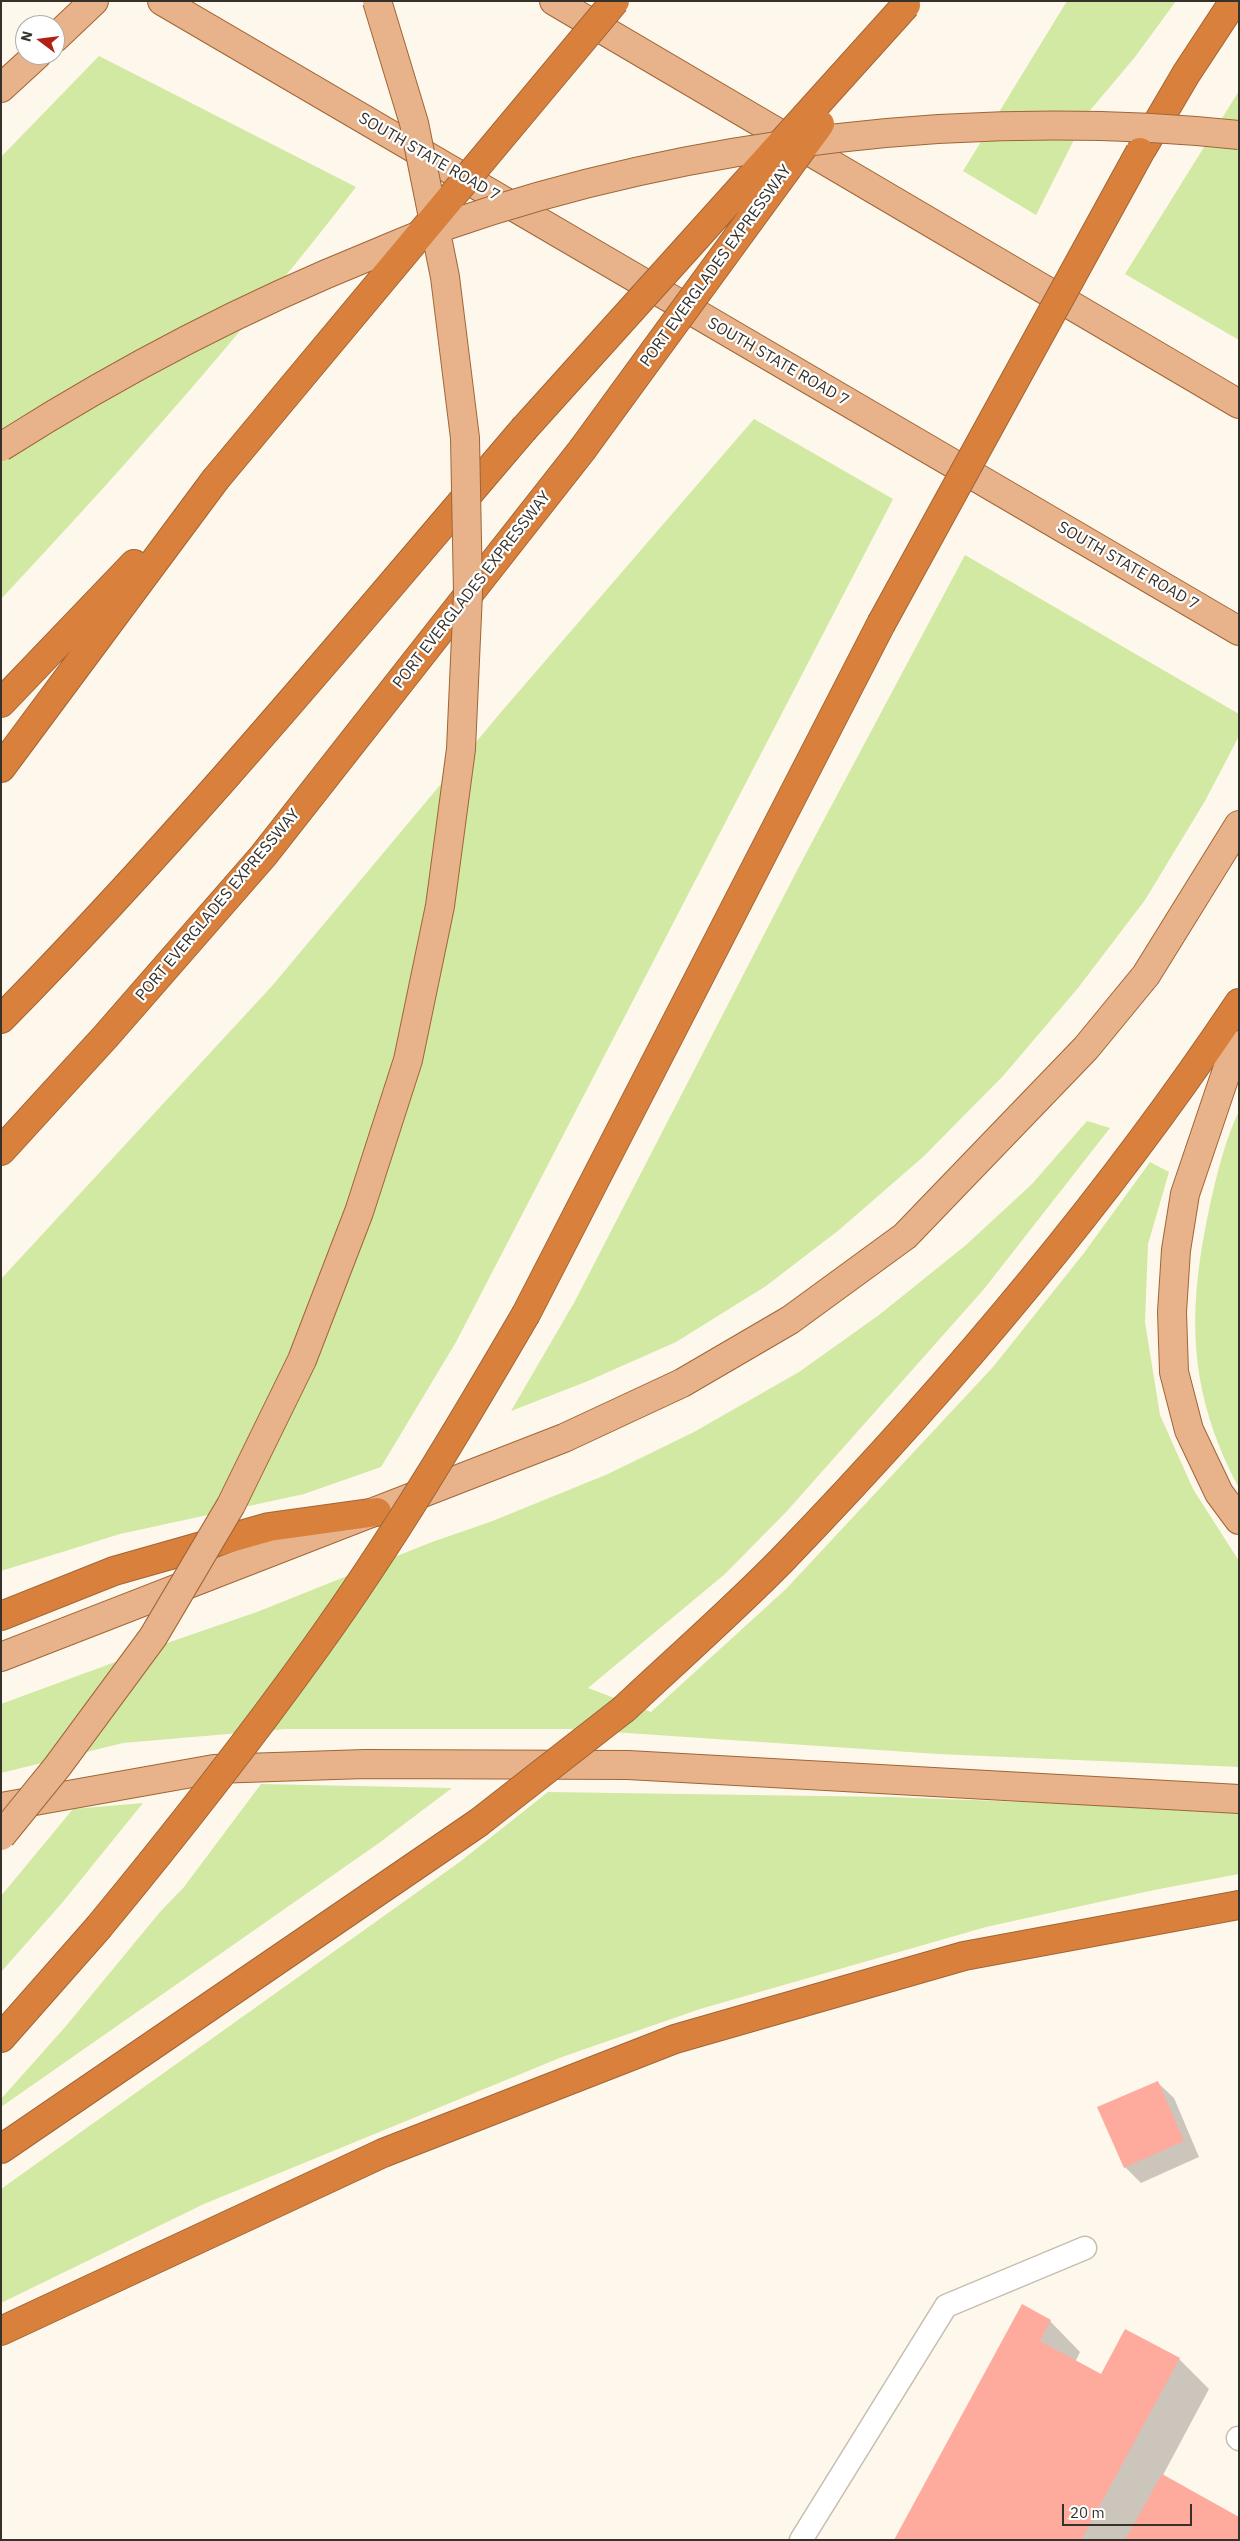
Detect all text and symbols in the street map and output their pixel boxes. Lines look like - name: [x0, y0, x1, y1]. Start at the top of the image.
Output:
- north arrow: [15, 15, 65, 65]
- text: N: [16, 29, 36, 44]
- street label: SOUTH STATE ROAD 7: [355, 109, 503, 205]
- street label: PORT EVERGLADES EXPRESSWAY: [636, 161, 796, 371]
- street label: SOUTH STATE ROAD 7: [704, 314, 852, 410]
- street label: PORT EVERGLADES EXPRESSWAY: [389, 488, 555, 692]
- street label: SOUTH STATE ROAD 7: [1054, 518, 1202, 614]
- street label: PORT EVERGLADES EXPRESSWAY: [132, 805, 304, 1005]
- scale bar: [1065, 2494, 1195, 2526]
- text: 20 m: [1070, 2503, 1105, 2522]

